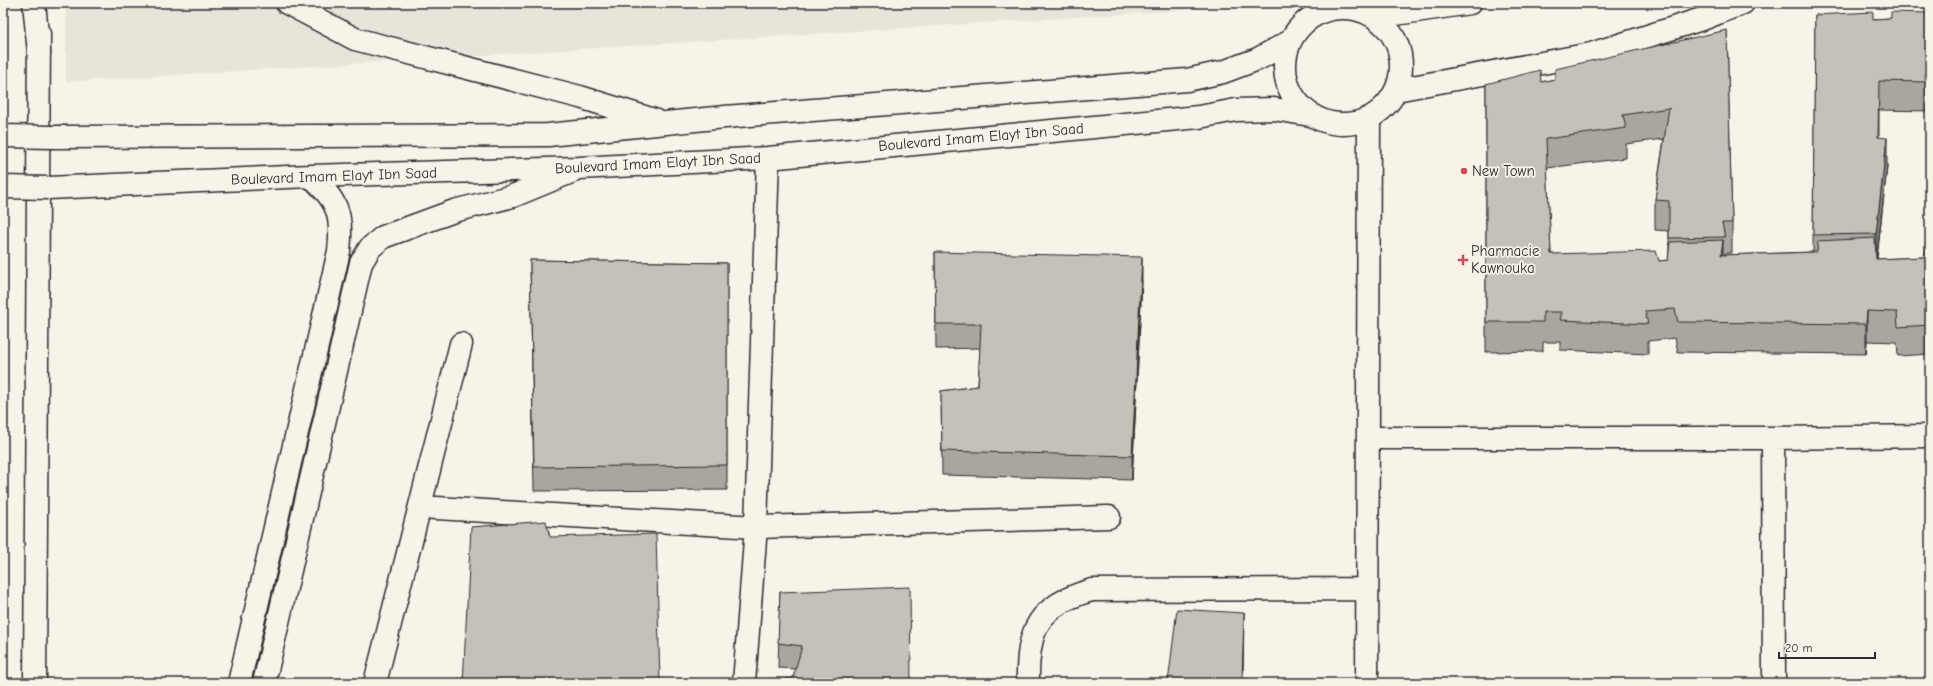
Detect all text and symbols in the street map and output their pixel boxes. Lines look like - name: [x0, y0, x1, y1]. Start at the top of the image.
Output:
- street label: Boulevard Imam Elayt Ibn Saad: [877, 119, 1085, 155]
- street label: Boulevard Imam Elayt Ibn Saad: [555, 149, 761, 177]
- place label: New Town: [1472, 162, 1535, 180]
- street label: Boulevard Imam Elayt Ibn Saad: [231, 163, 437, 189]
- marker: New Town: [1459, 166, 1469, 176]
- place label: Pharmacie Kawnouka: [1471, 242, 1540, 277]
- marker: Pharmacie Kawnouka: [1458, 255, 1468, 265]
- scale bar: [1779, 634, 1875, 660]
- text: 20 m: [1785, 641, 1813, 655]

